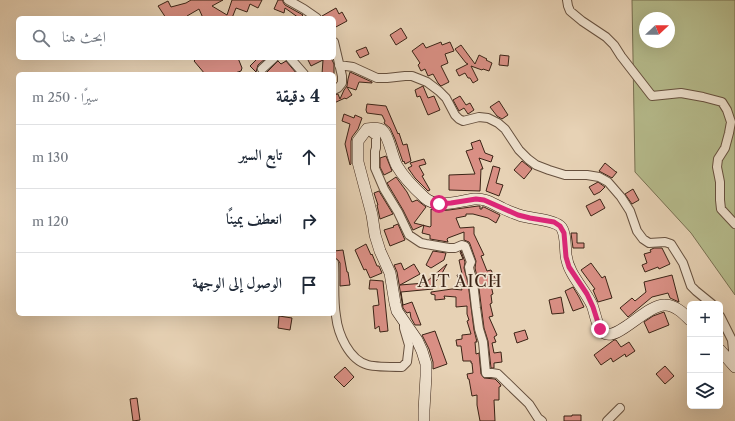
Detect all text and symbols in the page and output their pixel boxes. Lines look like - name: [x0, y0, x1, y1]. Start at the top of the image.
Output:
- north arrow: [639, 12, 675, 48]
- search box: [16, 16, 336, 60]
- icon: search: [30, 27, 52, 49]
- text: ابحث هنا: [62, 27, 106, 46]
- text: 4 دقيقة: [276, 86, 320, 106]
- text: سيرًا · 250 m: [32, 89, 98, 105]
- text: تابع السير: [239, 145, 282, 164]
- icon: ahead: [298, 146, 320, 168]
- text: 130 m: [32, 149, 68, 165]
- route start: [430, 195, 448, 213]
- text: انعطف يمينًا: [226, 209, 282, 228]
- icon: right: [298, 210, 320, 232]
- text: 120 m: [32, 213, 69, 229]
- district label: AIT AICH: [417, 271, 502, 291]
- text: الوصول إلى الوجهة: [192, 273, 282, 292]
- icon: arrive: [298, 274, 320, 296]
- map controls: [687, 301, 723, 409]
- button: +: [687, 301, 723, 337]
- route end: [591, 320, 609, 338]
- button: −: [687, 337, 723, 373]
- button: layers: [687, 373, 723, 409]

